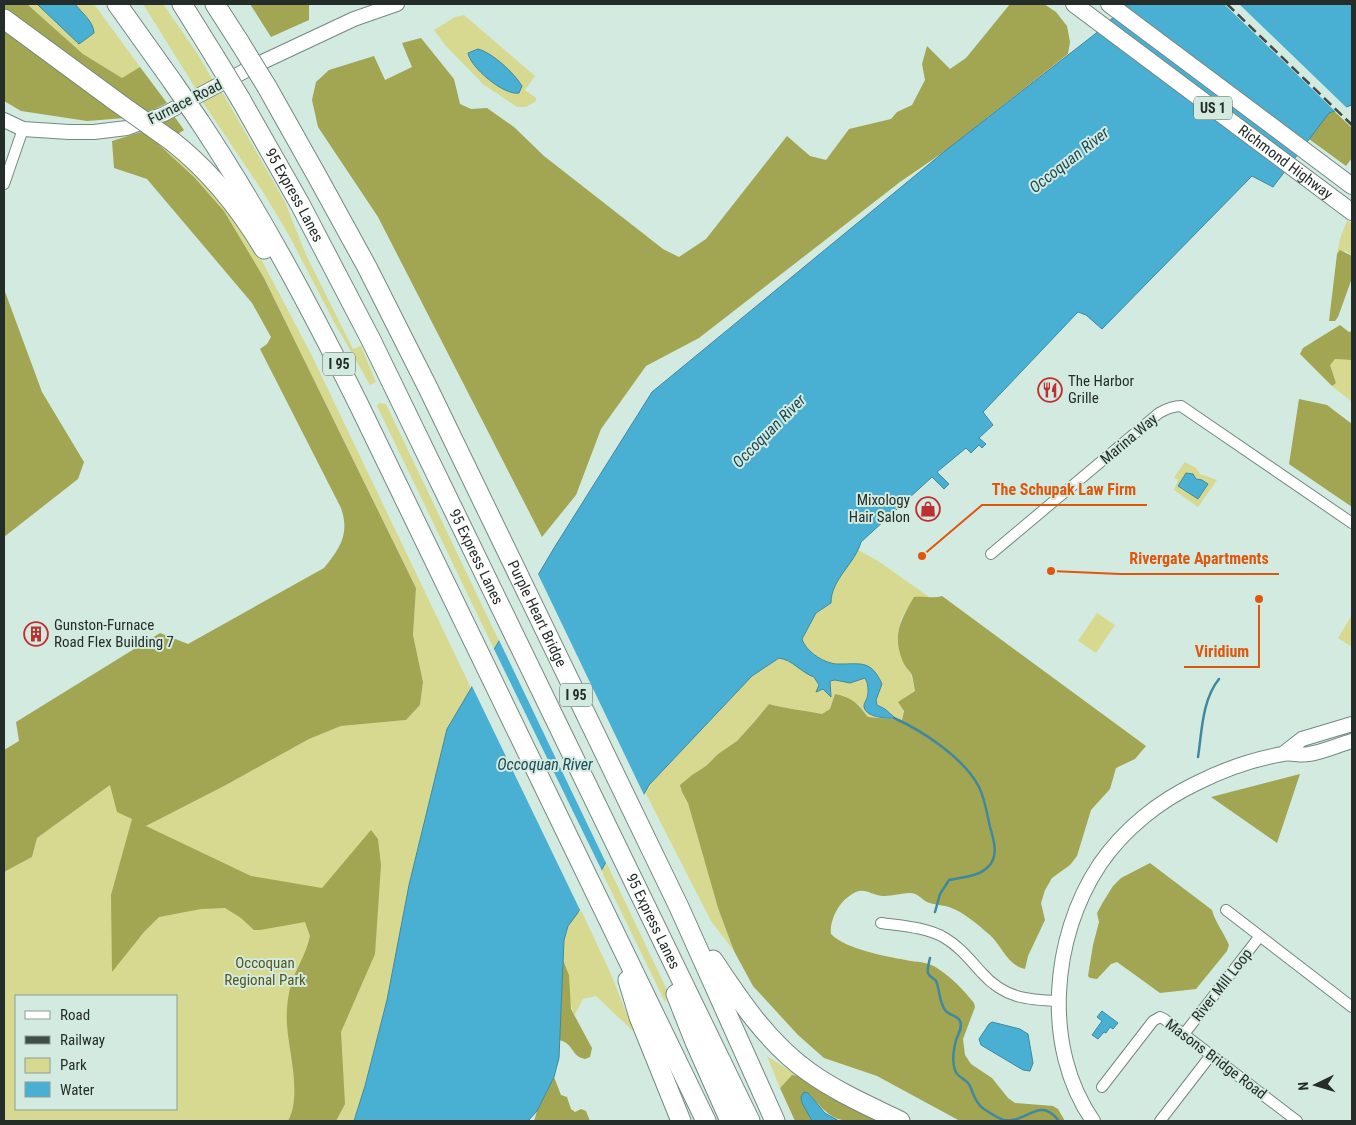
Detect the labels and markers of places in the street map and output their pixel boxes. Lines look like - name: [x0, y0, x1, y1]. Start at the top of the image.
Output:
- place label: The Harbor Grille: [1068, 372, 1135, 407]
- restaurant icon: The Harbor Grille: [1037, 377, 1063, 403]
- callout: The Schupak Law Firm: [982, 474, 1147, 505]
- place label: Mixology Hair Salon: [849, 491, 910, 526]
- shop icon: Mixology Hair Salon: [915, 496, 941, 522]
- callout: Rivergate Apartments: [1120, 543, 1279, 574]
- place label: Gunston-Furnace Road Flex Building 7: [54, 616, 174, 651]
- building icon: Gunston-Furnace Road Flex Building 7: [23, 621, 49, 647]
- callout: Viridium: [1184, 636, 1259, 667]

